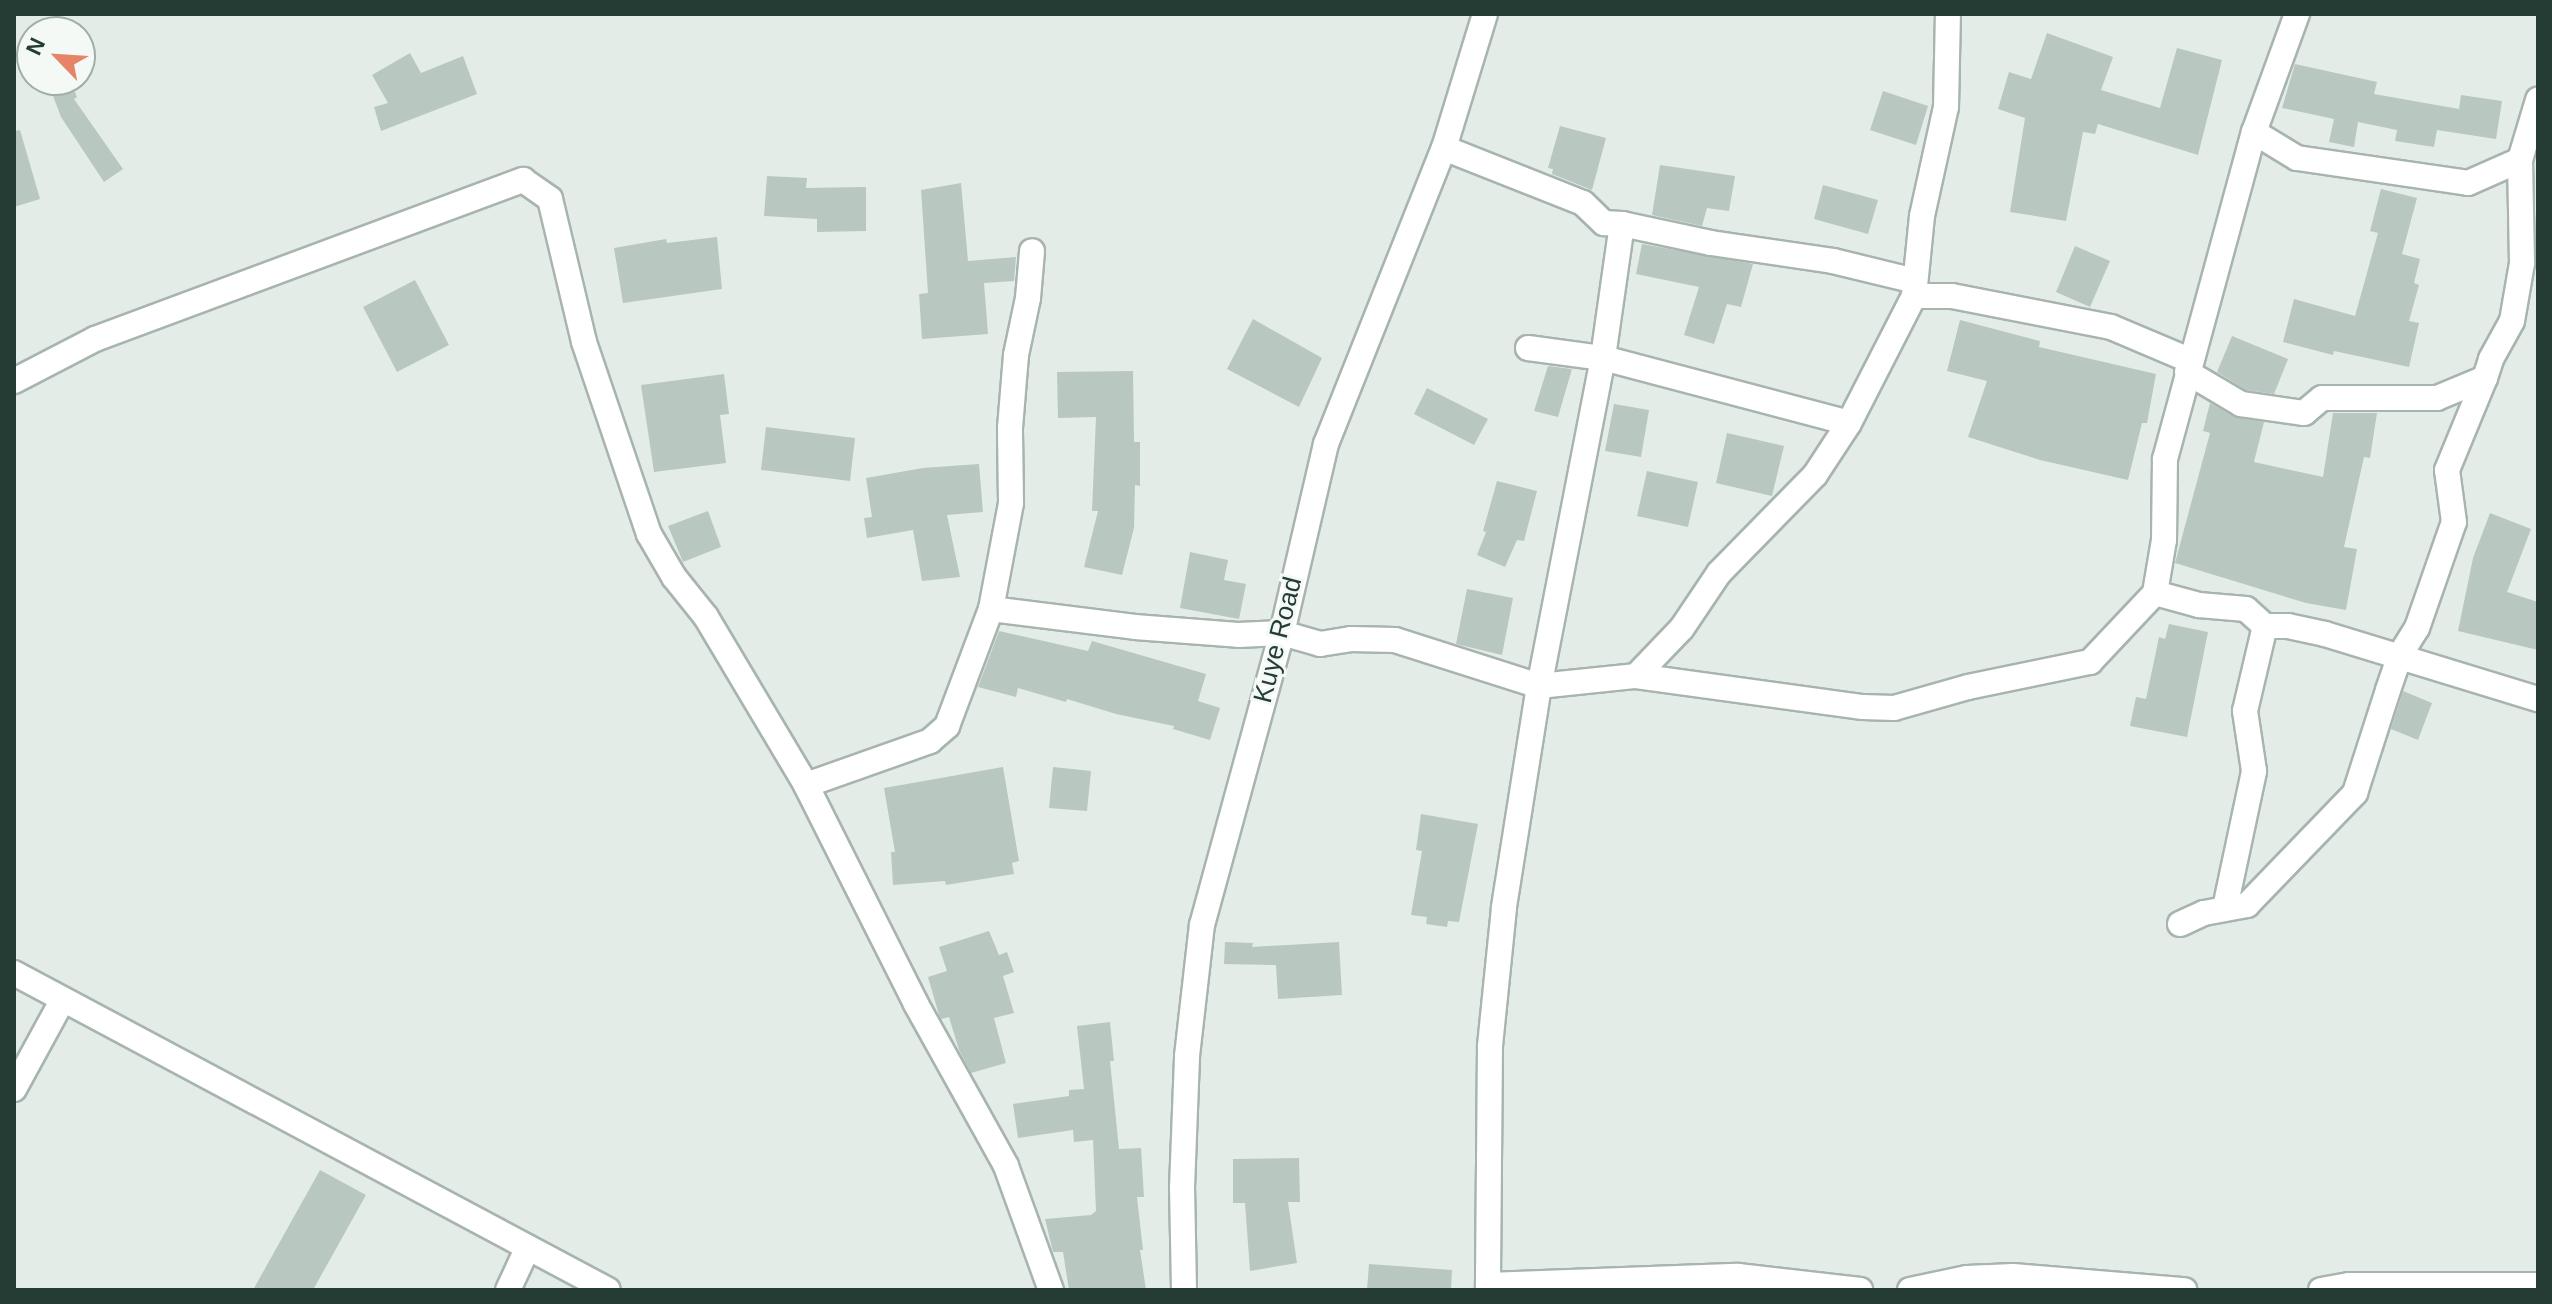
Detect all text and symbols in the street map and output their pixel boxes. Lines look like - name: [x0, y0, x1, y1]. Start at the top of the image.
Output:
- north arrow: [16, 16, 96, 96]
- text: N: [21, 34, 50, 59]
- street label: Kuye Road: [1247, 574, 1309, 706]

